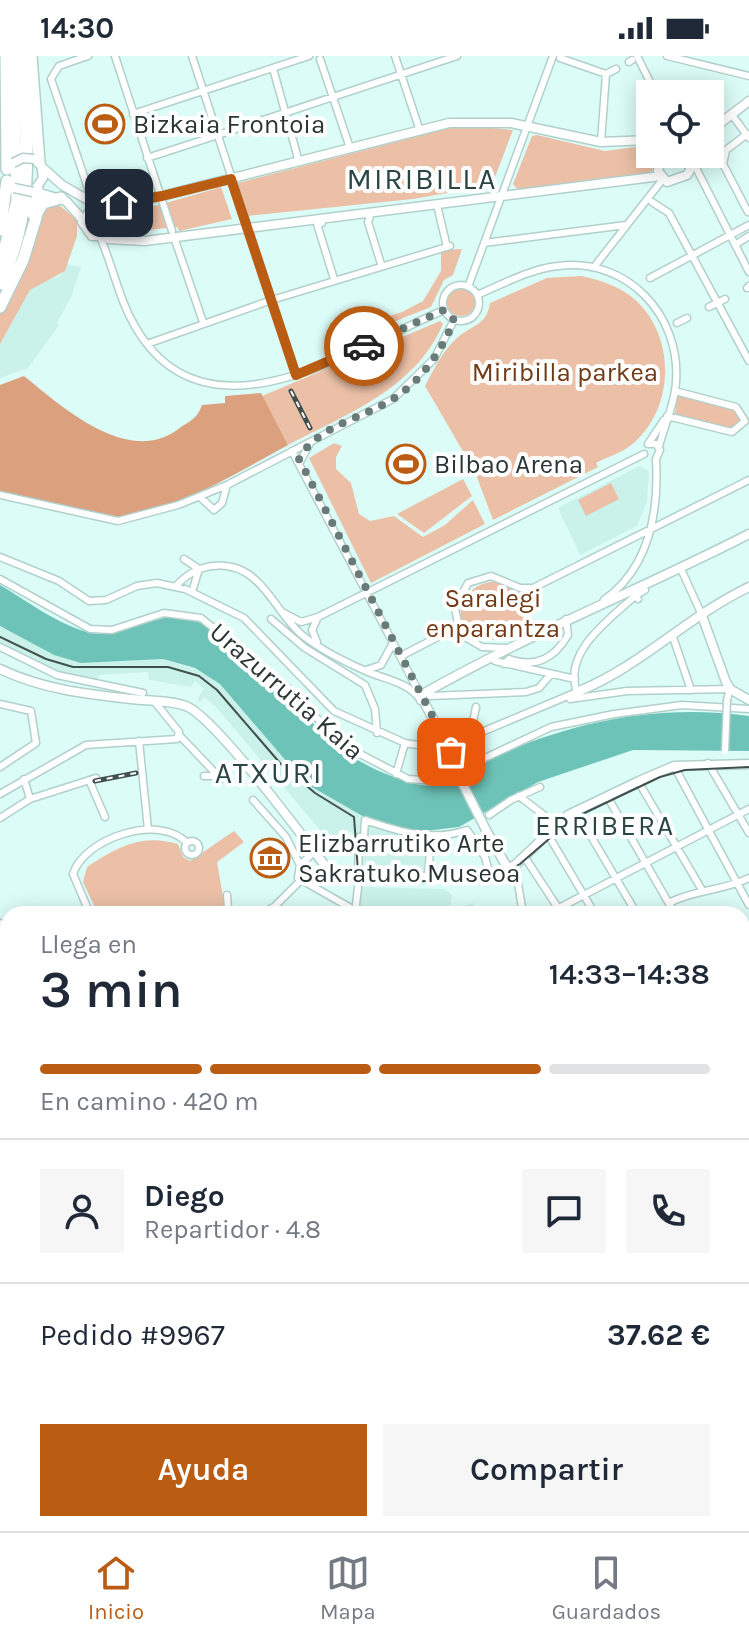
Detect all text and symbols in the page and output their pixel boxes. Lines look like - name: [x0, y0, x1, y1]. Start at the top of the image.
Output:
- text: 14:30: [40, 10, 114, 46]
- map controls: [636, 80, 724, 168]
- button: locate: [636, 80, 724, 168]
- sports icon: Bizkaia Frontoia: [84, 103, 126, 145]
- place label: Bizkaia Frontoia: [133, 109, 325, 140]
- district label: MIRIBILLA: [347, 161, 497, 197]
- pin: [85, 169, 153, 237]
- icon: home: [97, 181, 141, 225]
- courier: [324, 306, 404, 386]
- icon: car: [342, 324, 386, 368]
- park label: Miribilla parkea: [472, 357, 658, 388]
- sports icon: Bilbao Arena: [385, 443, 427, 485]
- place label: Bilbao Arena: [434, 449, 583, 480]
- park label: Saralegi enparantza: [426, 583, 560, 644]
- street label: Urazurrutia Kaia: [203, 616, 370, 767]
- pin: [417, 718, 485, 786]
- icon: bag: [429, 730, 473, 774]
- district label: ATXURI: [215, 755, 323, 791]
- district label: ERRIBERA: [535, 809, 675, 842]
- place label: Elizbarrutiko Arte Sakratuko Museoa: [298, 828, 520, 889]
- museum icon: Elizbarrutiko Arte Sakratuko Museoa: [249, 837, 291, 879]
- text: Llega en: [40, 929, 137, 960]
- text: 14:33–14:38: [549, 956, 710, 992]
- text: 3 min: [40, 959, 183, 1020]
- text: En camino · 420 m: [40, 1086, 259, 1117]
- button: person: [40, 1169, 124, 1253]
- button: chat: [522, 1169, 606, 1253]
- button: phone: [626, 1169, 710, 1253]
- text: Diego: [144, 1178, 225, 1214]
- text: Repartidor · 4.8: [144, 1214, 321, 1245]
- text: Pedido #9967: [40, 1317, 225, 1353]
- text: 37.62 €: [607, 1317, 710, 1353]
- button: Ayuda: [40, 1424, 367, 1516]
- button: Compartir: [383, 1424, 710, 1516]
- tab: Inicio: [88, 1551, 144, 1625]
- tab: Mapa: [320, 1551, 376, 1625]
- tab: Guardados: [552, 1551, 661, 1625]

